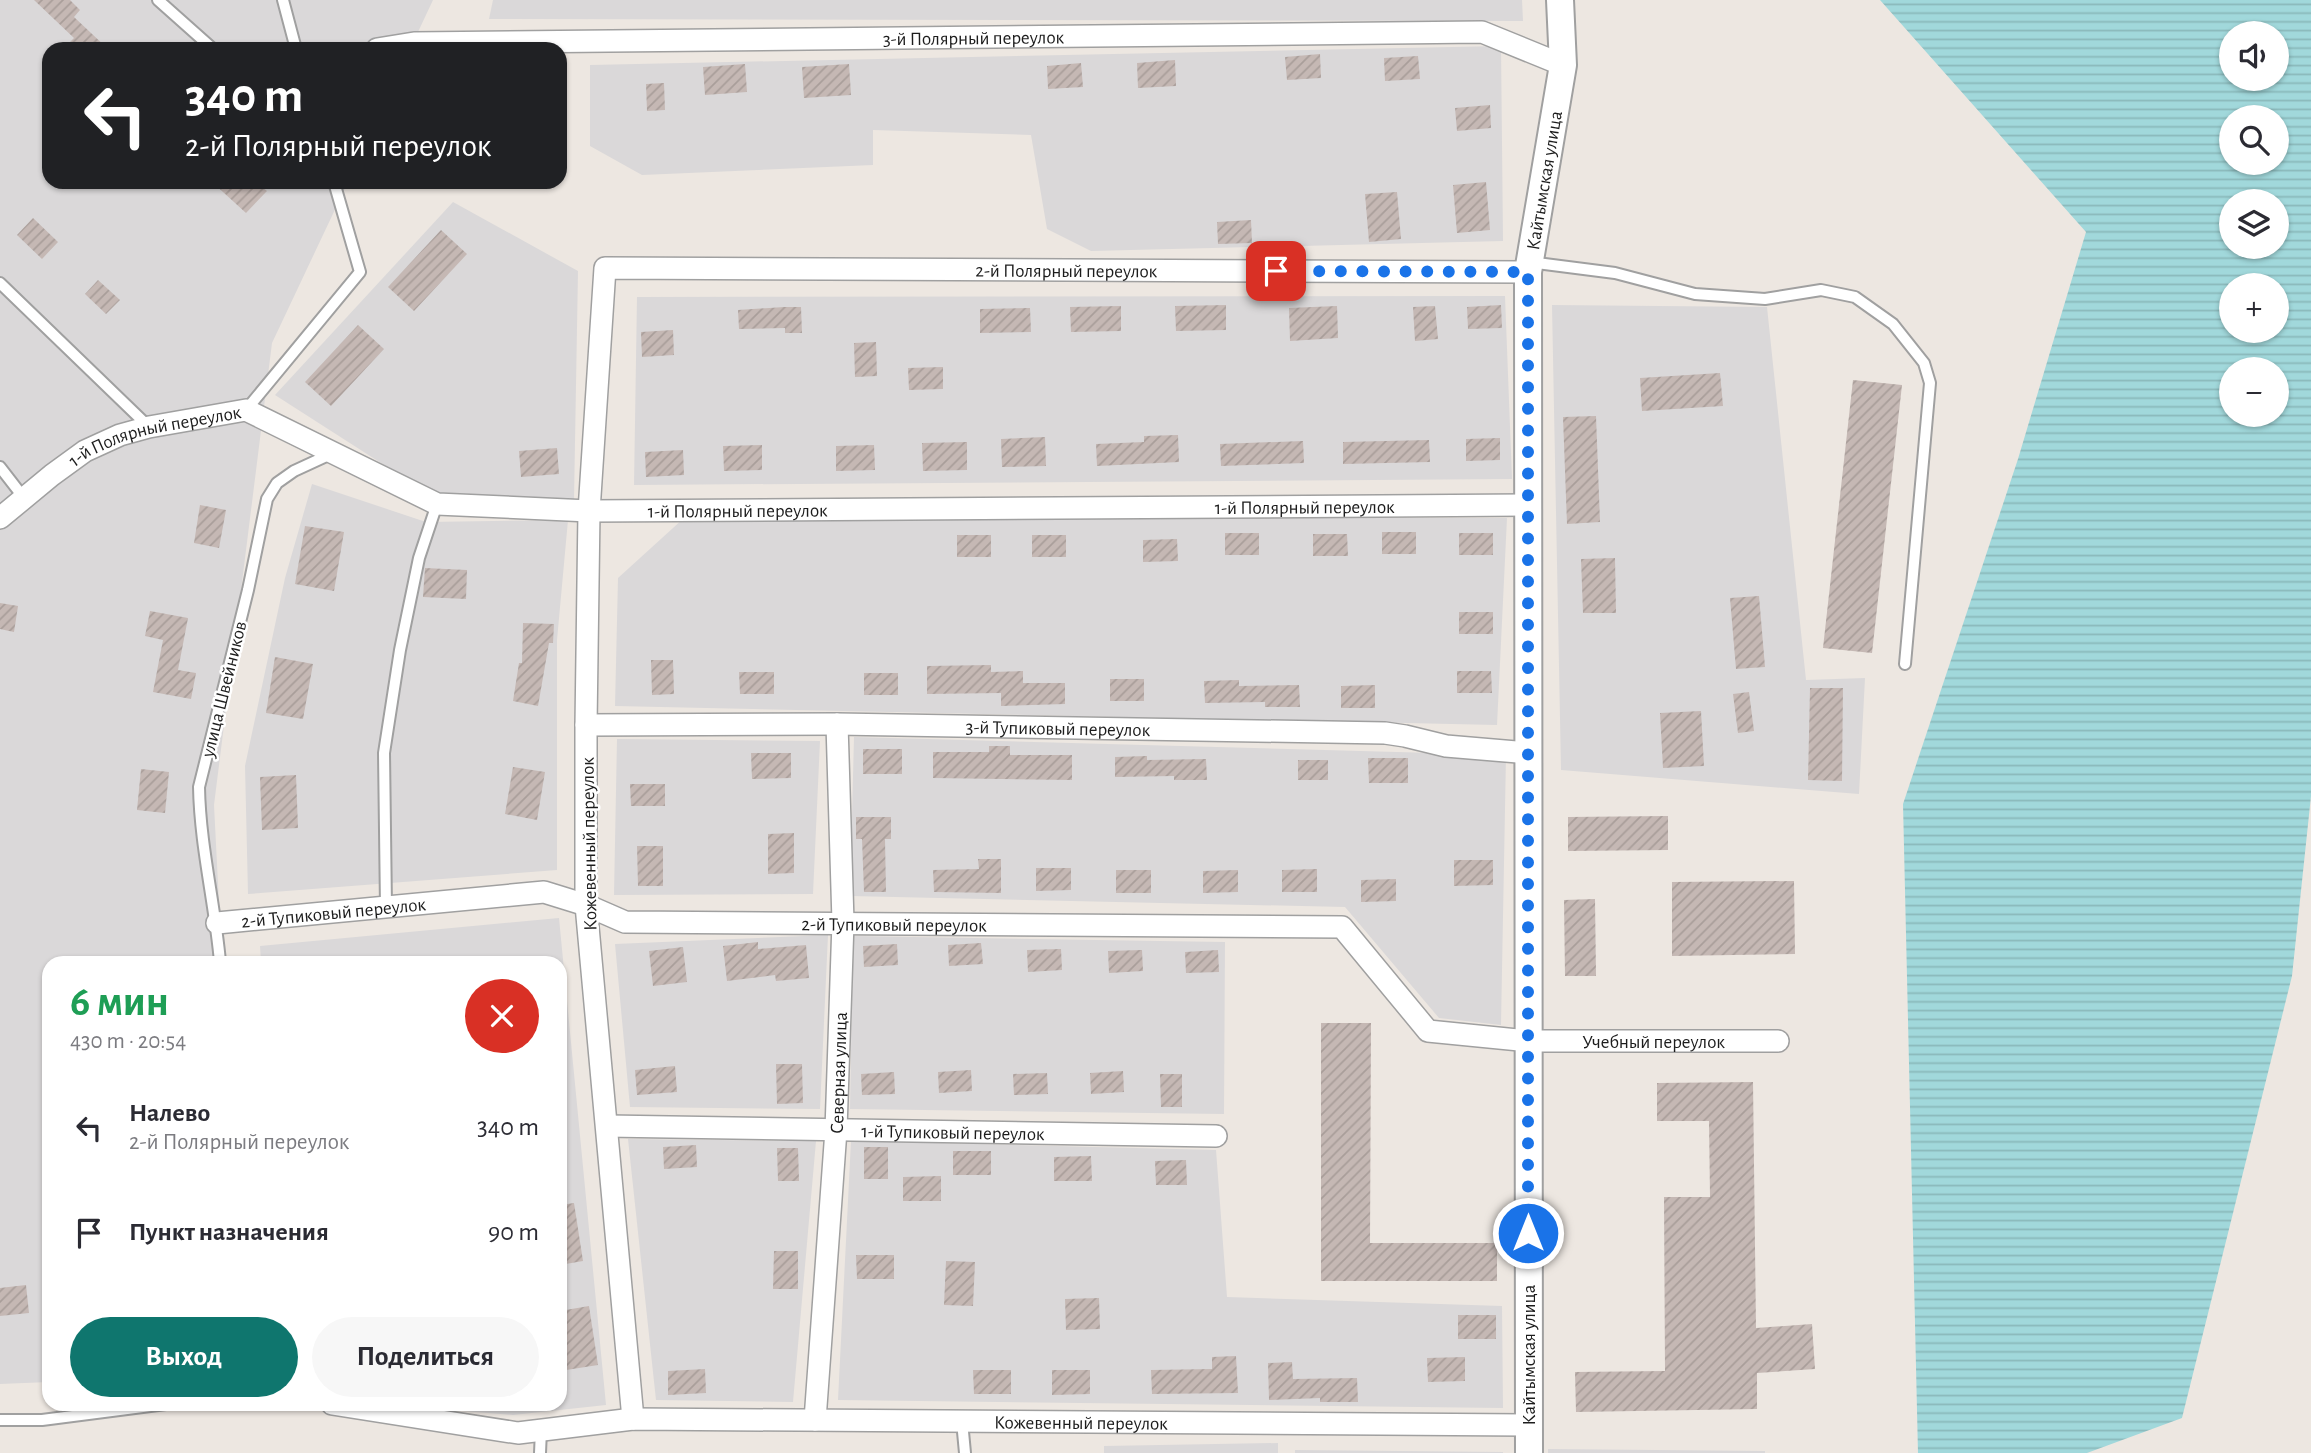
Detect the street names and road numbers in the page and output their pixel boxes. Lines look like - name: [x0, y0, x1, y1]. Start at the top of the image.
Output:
- street label: 3-й Полярный переулок: [883, 28, 1064, 49]
- street label: Кайтымская улица: [1524, 109, 1566, 252]
- street label: 2-й Полярный переулок: [975, 262, 1158, 281]
- street label: 1-й Полярный переулок: [66, 403, 243, 471]
- street label: 1-й Полярный переулок: [1215, 498, 1395, 518]
- street label: 1-й Полярный переулок: [648, 501, 828, 522]
- street label: улица Швейников: [198, 619, 251, 760]
- street label: 3-й Тупиковый переулок: [966, 718, 1151, 740]
- street label: Кожевенный переулок: [578, 757, 601, 931]
- street label: 2-й Тупиковый переулок: [240, 895, 427, 932]
- street label: 2-й Тупиковый переулок: [801, 915, 987, 936]
- street label: Северная улица: [828, 1011, 851, 1134]
- street label: Учебный переулок: [1582, 1033, 1725, 1052]
- street label: 1-й Тупиковый переулок: [861, 1122, 1045, 1144]
- street label: Кайтымская улица: [1520, 1284, 1539, 1425]
- street label: Кожевенный переулок: [994, 1413, 1168, 1434]

